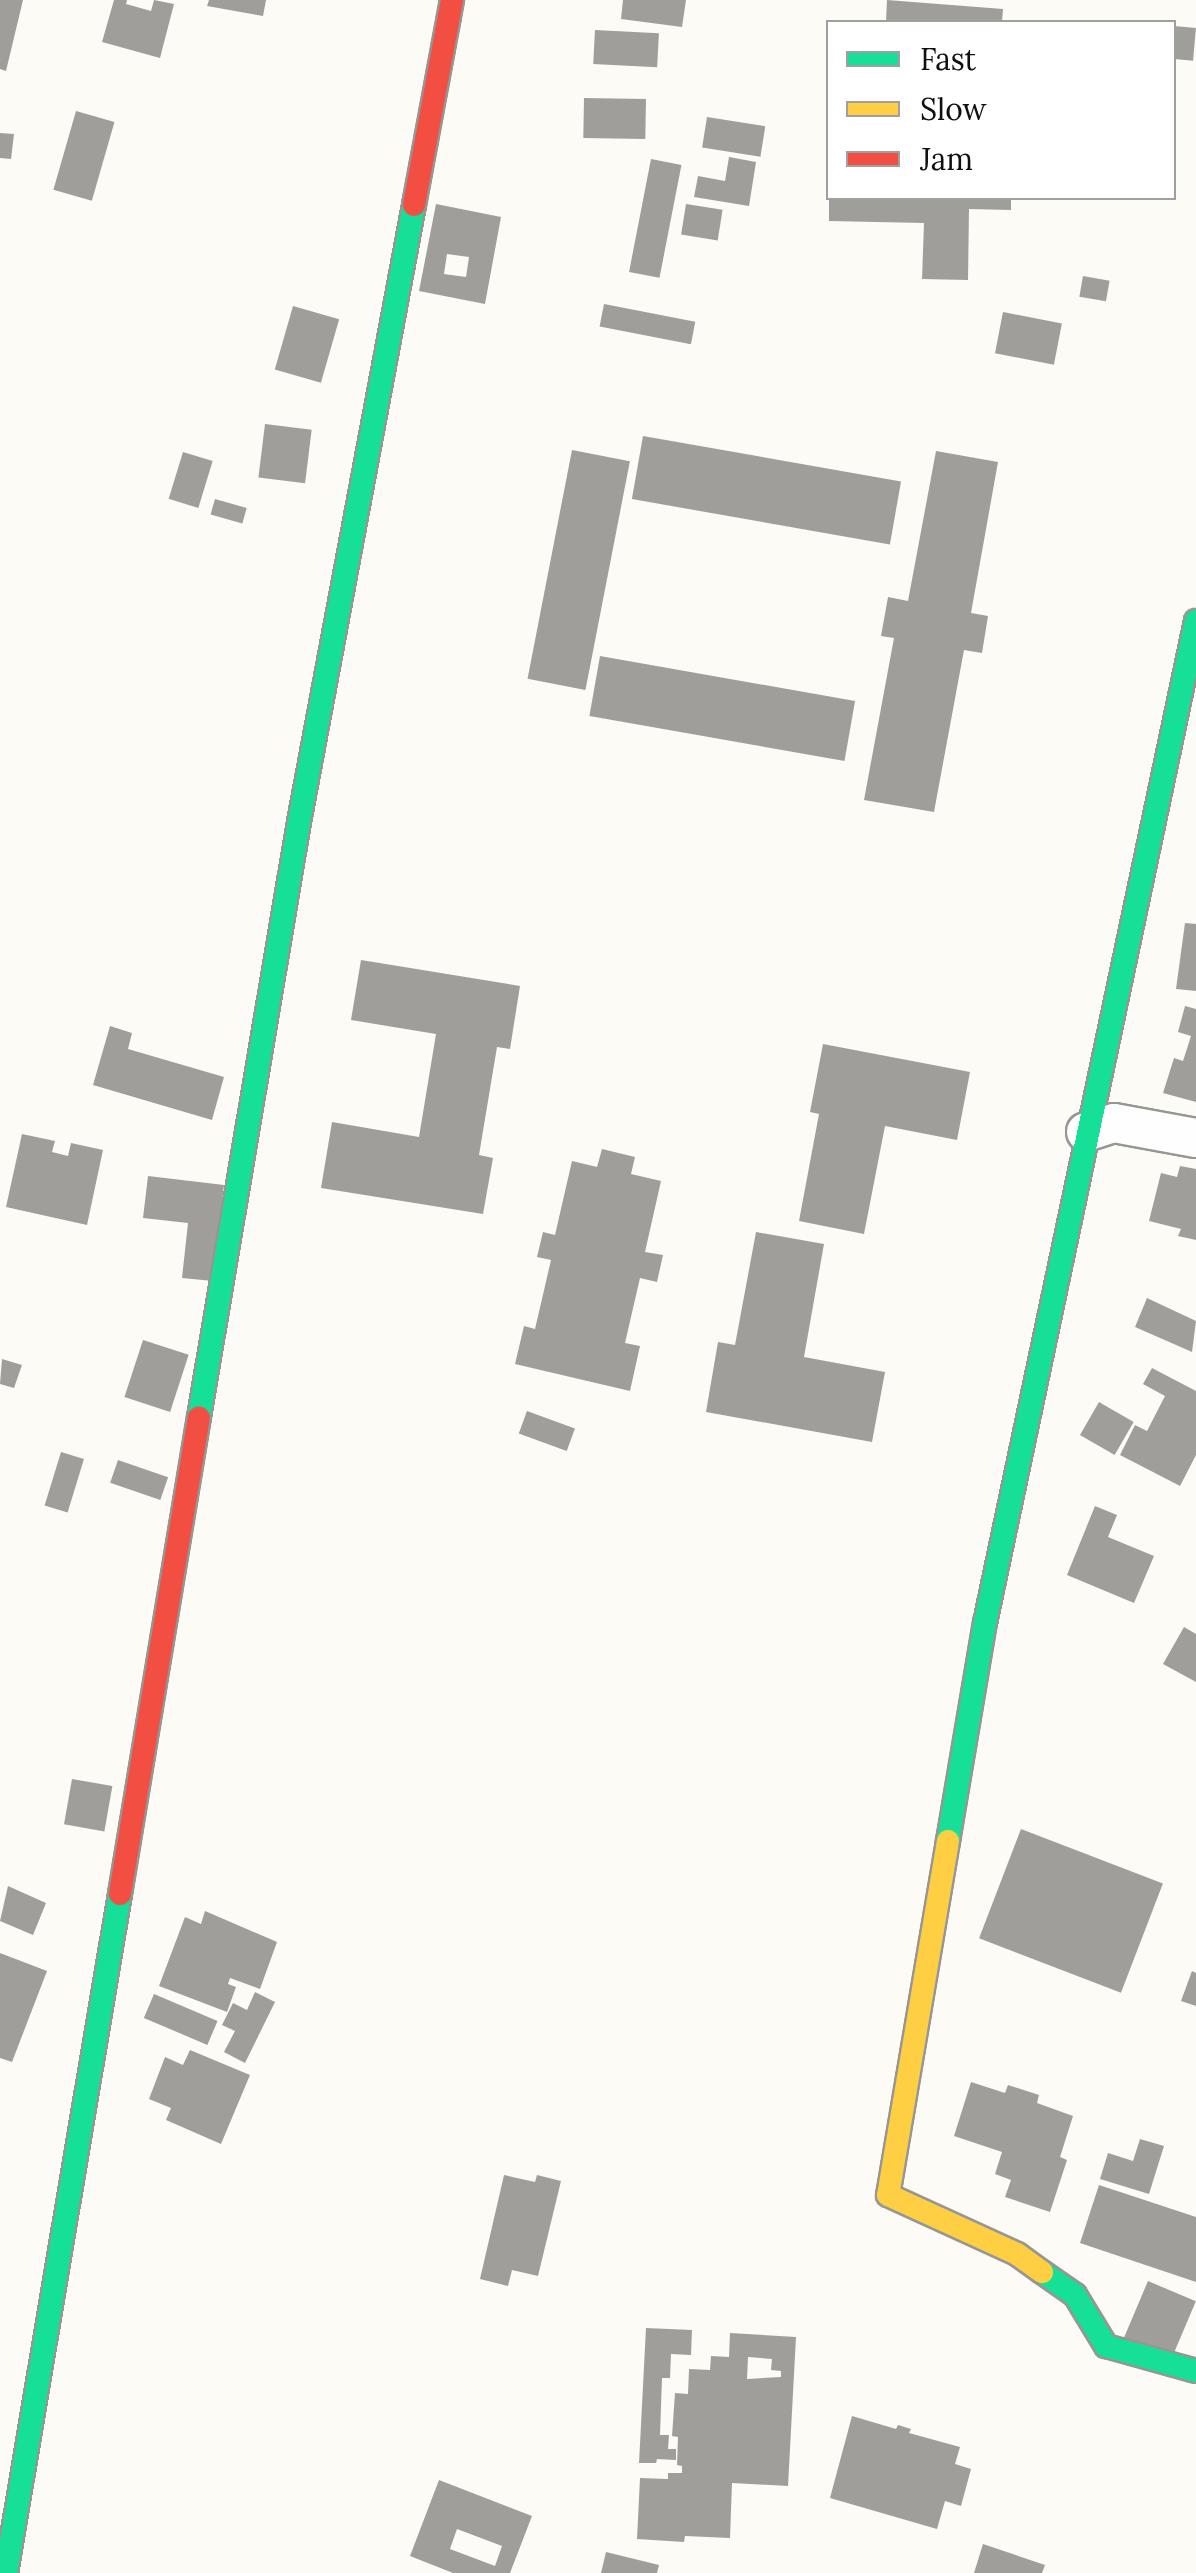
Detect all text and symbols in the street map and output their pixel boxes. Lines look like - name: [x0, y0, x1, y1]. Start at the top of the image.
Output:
- legend: [826, 20, 1176, 200]
- text: Fast: [920, 40, 976, 78]
- text: Slow: [920, 90, 986, 128]
- text: Jam: [920, 140, 973, 178]

